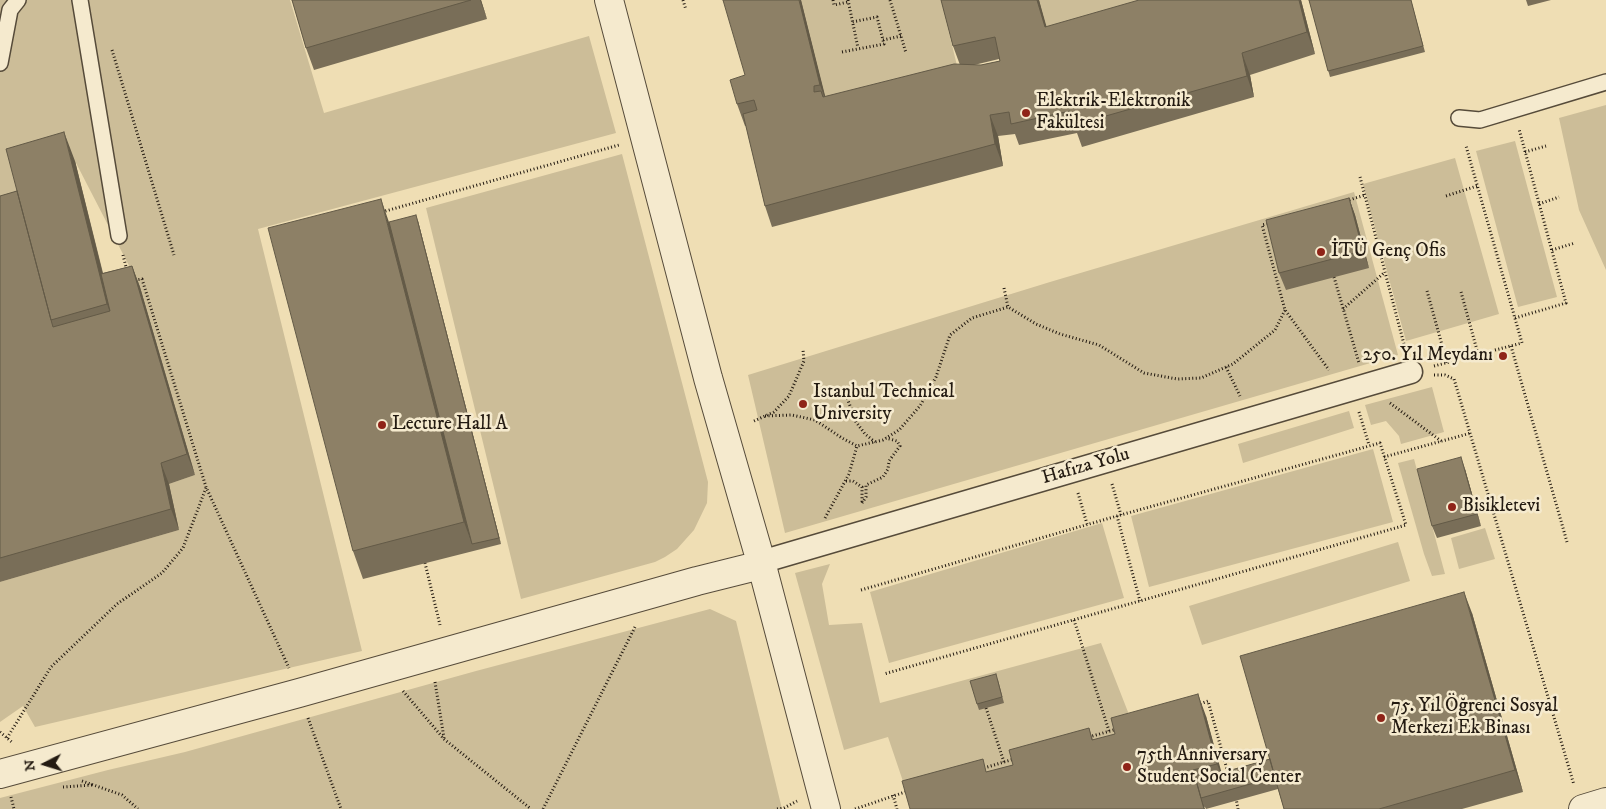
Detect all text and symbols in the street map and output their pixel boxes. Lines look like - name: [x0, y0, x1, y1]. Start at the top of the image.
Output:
- place label: Elektrik-Elektronik Fakültesi: [1036, 91, 1190, 135]
- marker: Elektrik-Elektronik Fakültesi: [1020, 107, 1032, 119]
- place label: İTÜ Genç Ofis: [1331, 241, 1446, 263]
- marker: İTÜ Genç Ofis: [1315, 246, 1327, 258]
- place label: 250. Yıl Meydanı: [1363, 345, 1493, 367]
- marker: 250. Yıl Meydanı: [1497, 350, 1509, 362]
- place label: Istanbul Technical University: [813, 382, 954, 426]
- marker: Istanbul Technical University: [797, 398, 809, 410]
- place label: Lecture Hall A: [392, 414, 508, 436]
- marker: Lecture Hall A: [376, 419, 388, 431]
- street label: Hafıza Yolu: [1040, 444, 1132, 490]
- place label: Bisikletevi: [1462, 496, 1540, 518]
- marker: Bisikletevi: [1446, 501, 1458, 513]
- place label: 75. Yıl Öğrenci Sosyal Merkezi Ek Binası: [1391, 696, 1558, 740]
- marker: 75. Yıl Öğrenci Sosyal Merkezi Ek Binası: [1375, 712, 1387, 724]
- north arrow: [20, 739, 70, 789]
- place label: 75th Anniversary Student Social Center: [1137, 745, 1301, 789]
- text: N: [21, 759, 40, 772]
- marker: 75th Anniversary Student Social Center: [1121, 761, 1133, 773]

